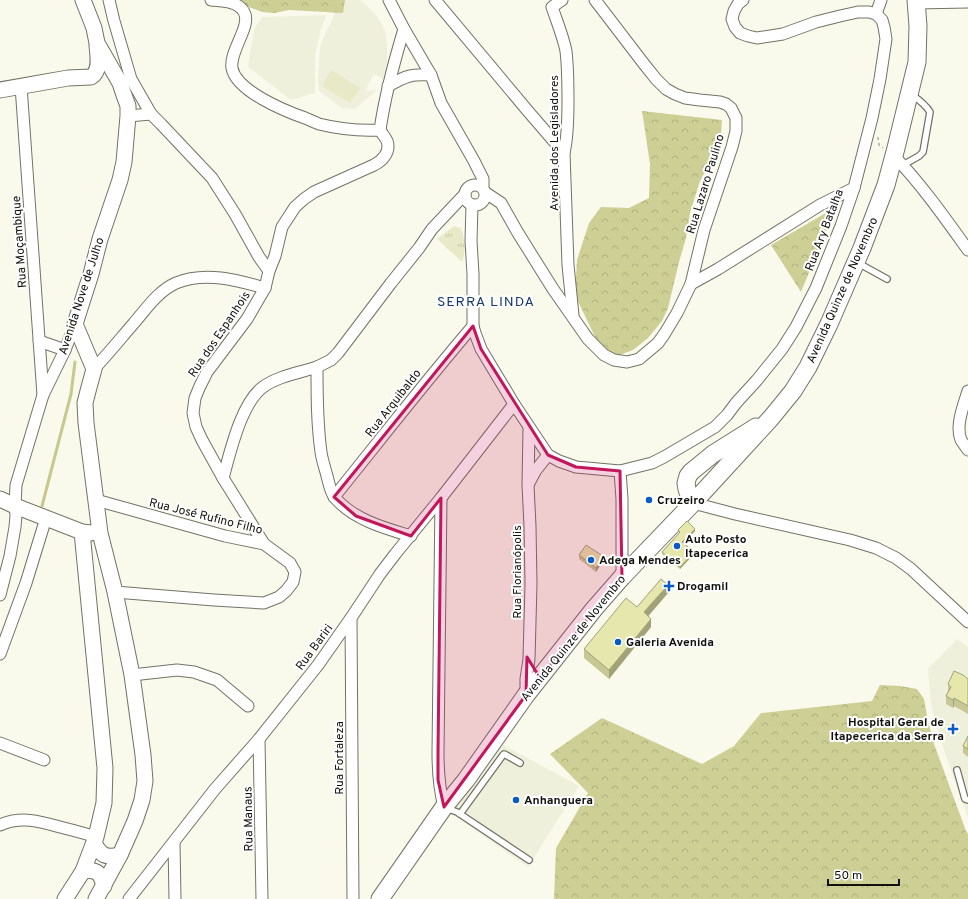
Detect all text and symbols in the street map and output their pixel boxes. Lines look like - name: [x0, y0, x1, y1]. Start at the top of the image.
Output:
- street label: Avenida dos Legisladores: [547, 75, 563, 211]
- street label: Rua Lazaro Paulino: [683, 132, 729, 236]
- street label: Rua Ary Batalha: [802, 187, 848, 274]
- street label: Rua Moçambique: [9, 195, 31, 289]
- street label: Avenida Quinze de Novembro: [803, 215, 883, 366]
- street label: Avenida Nove de Julho: [55, 235, 109, 357]
- street label: Rua dos Espanhois: [185, 288, 255, 381]
- district label: SERRA LINDA: [437, 294, 535, 311]
- street label: Rua Arquibaldo: [362, 366, 426, 441]
- place label: Cruzeiro: [657, 493, 705, 509]
- street label: Rua José Rufino Filho: [147, 495, 264, 539]
- marker: Cruzeiro: [644, 495, 654, 505]
- street label: Rua Florianópolis: [510, 525, 526, 619]
- place label: Auto Posto Itapecerica: [685, 532, 749, 562]
- marker: Auto Posto Itapecerica: [672, 541, 682, 551]
- place label: Adega Mendes: [599, 553, 681, 569]
- marker: Adega Mendes: [586, 555, 596, 565]
- street label: Avenida Quinze de Novembro: [518, 572, 630, 705]
- place label: Drogamil: [677, 579, 728, 595]
- marker: Drogamil: [664, 581, 674, 591]
- street label: Rua Bariri: [293, 621, 337, 674]
- place label: Galeria Avenida: [626, 635, 714, 651]
- marker: Galeria Avenida: [613, 637, 623, 647]
- place label: Hospital Geral de Itapecerica da Serra: [831, 715, 944, 745]
- street label: Rua Fortaleza: [332, 721, 348, 795]
- marker: Hospital Geral de Itapecerica da Serra: [947, 723, 959, 735]
- street label: Rua Manaus: [240, 786, 258, 852]
- place label: Anhanguera: [524, 793, 593, 809]
- marker: Anhanguera: [511, 795, 521, 805]
- scale bar: [828, 861, 899, 887]
- text: 50 m: [834, 868, 862, 884]

